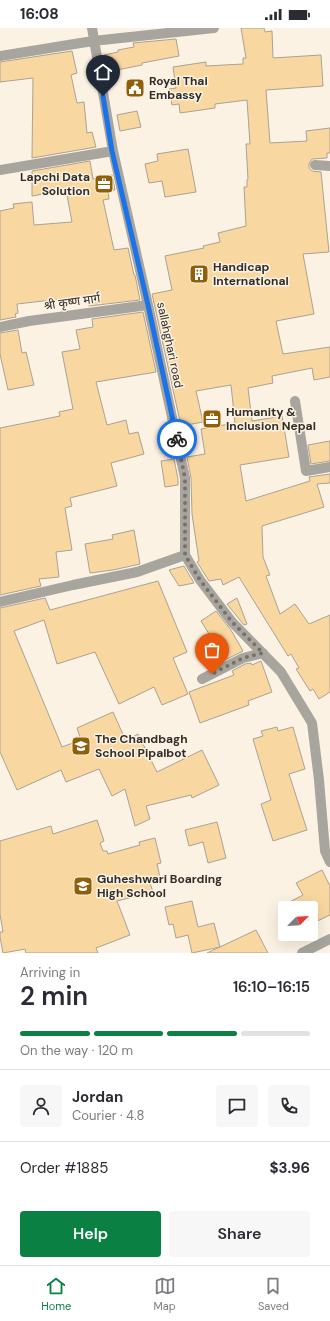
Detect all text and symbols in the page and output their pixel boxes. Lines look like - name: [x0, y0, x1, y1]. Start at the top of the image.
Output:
- text: 16:08: [20, 4, 59, 24]
- pin: [86, 55, 120, 96]
- icon: home: [92, 61, 114, 83]
- place label: Royal Thai Embassy: [149, 73, 208, 103]
- public building icon: Royal Thai Embassy: [124, 77, 146, 99]
- place label: Lapchi Data Solution: [20, 169, 90, 199]
- office icon: Lapchi Data Solution: [93, 173, 115, 195]
- place label: Handicap International: [213, 259, 289, 289]
- building icon: Handicap International: [188, 263, 210, 285]
- street label: श्री कृष्ण मार्ग: [43, 290, 102, 314]
- street label: sallahghari road: [153, 301, 187, 389]
- place label: Humanity & Inclusion Nepal: [226, 404, 316, 434]
- office icon: Humanity & Inclusion Nepal: [201, 408, 223, 430]
- courier: [157, 419, 197, 459]
- icon: bike: [166, 428, 188, 450]
- pin: [195, 633, 229, 674]
- icon: bag: [201, 639, 223, 661]
- place label: The Chandbagh School Pipalbot: [95, 731, 188, 761]
- school or university icon: The Chandbagh School Pipalbot: [70, 735, 92, 757]
- place label: Guheshwari Boarding High School: [97, 871, 222, 901]
- school or university icon: Guheshwari Boarding High School: [72, 875, 94, 897]
- north arrow: [278, 901, 318, 941]
- map controls: [278, 901, 318, 941]
- text: Arriving in: [20, 964, 80, 981]
- text: 16:10–16:15: [233, 977, 310, 997]
- text: 2 min: [20, 979, 88, 1013]
- text: On the way · 120 m: [20, 1042, 133, 1059]
- button: person: [20, 1085, 62, 1127]
- button: chat: [216, 1085, 258, 1127]
- button: phone: [268, 1085, 310, 1127]
- text: Jordan: [72, 1087, 123, 1107]
- text: Courier · 4.8: [72, 1107, 144, 1124]
- text: Order #1885: [20, 1158, 108, 1178]
- text: $3.96: [270, 1158, 310, 1178]
- button: Help: [20, 1211, 161, 1257]
- button: Share: [169, 1211, 310, 1257]
- tab: Home: [41, 1275, 71, 1313]
- tab: Map: [154, 1275, 176, 1313]
- tab: Saved: [258, 1275, 289, 1313]

